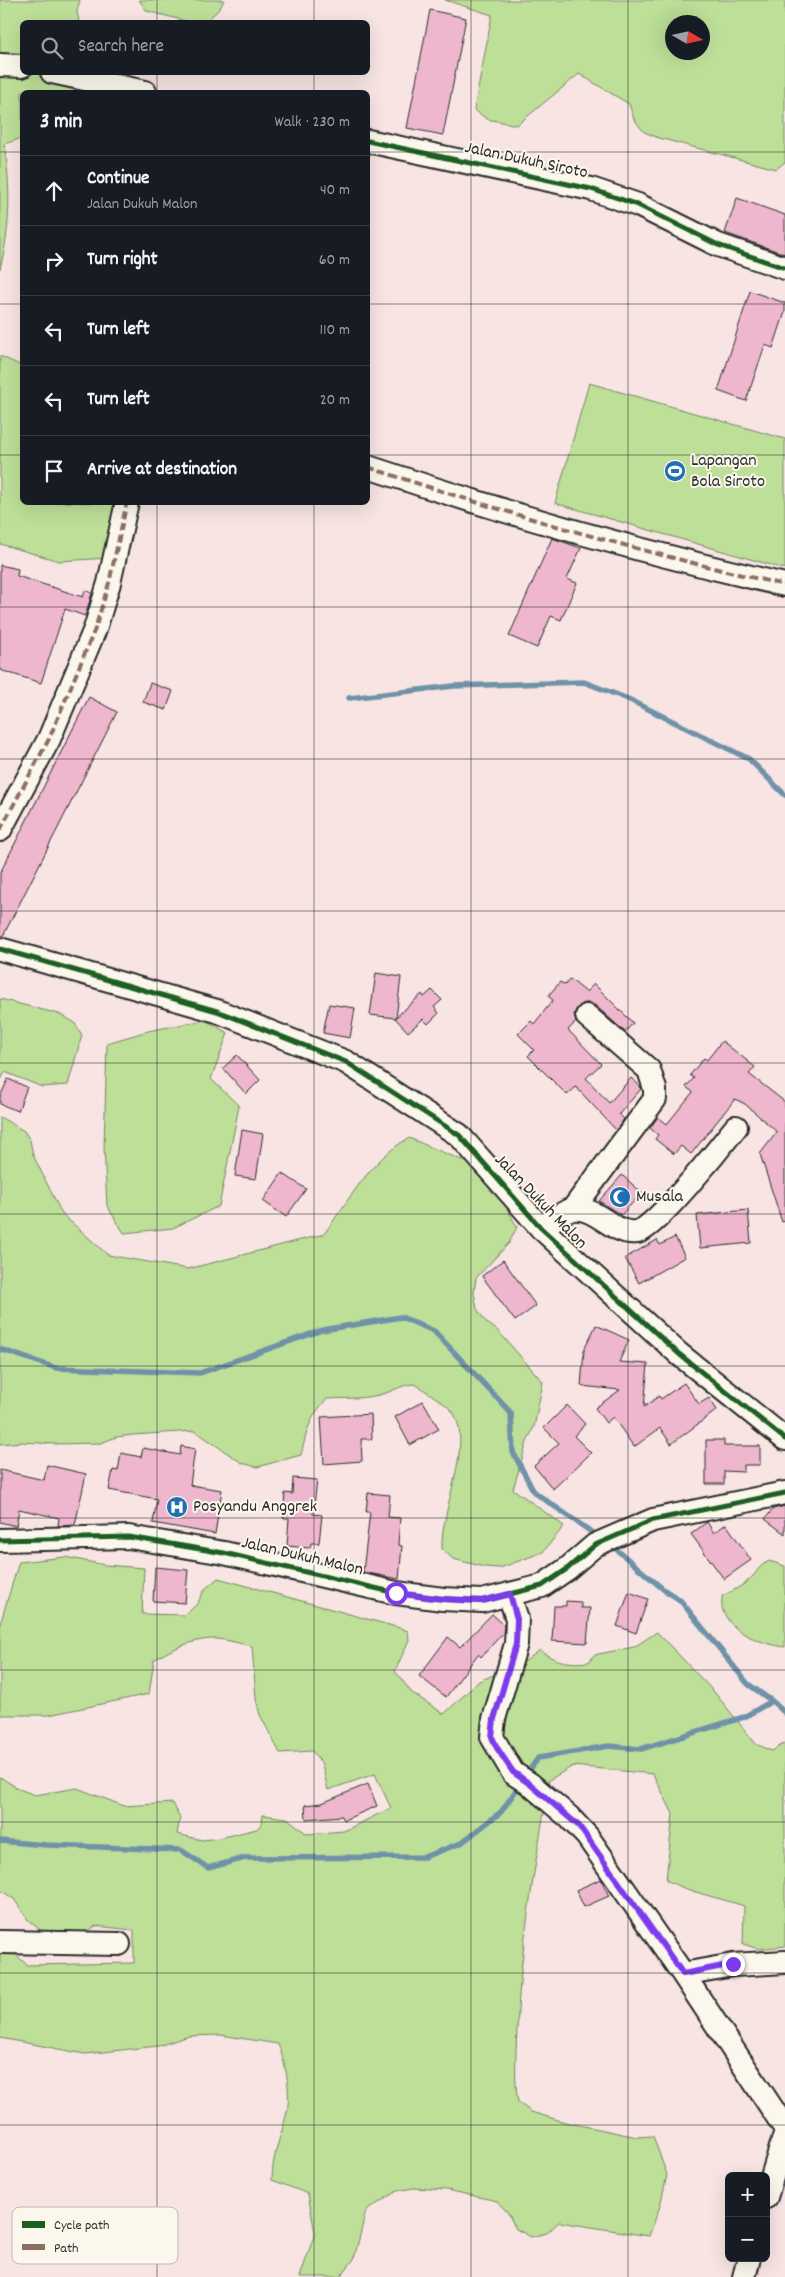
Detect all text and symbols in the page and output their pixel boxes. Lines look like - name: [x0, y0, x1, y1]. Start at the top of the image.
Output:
- north arrow: [665, 15, 710, 60]
- search box: [20, 20, 370, 75]
- icon: search: [38, 34, 66, 62]
- text: Search here: [78, 34, 164, 61]
- text: 3 min: [40, 108, 82, 138]
- text: Walk · 230 m: [274, 111, 350, 134]
- street label: Jalan Dukuh Siroto: [462, 136, 590, 186]
- text: Continue: [87, 166, 149, 193]
- icon: ahead: [40, 177, 68, 205]
- text: 40 m: [320, 179, 350, 202]
- text: Jalan Dukuh Malon: [87, 193, 198, 216]
- icon: right: [40, 247, 68, 275]
- text: Turn right: [87, 247, 158, 274]
- text: 60 m: [319, 249, 350, 272]
- icon: left: [40, 317, 68, 345]
- text: Turn left: [87, 317, 150, 344]
- text: 110 m: [320, 319, 350, 342]
- icon: left: [40, 387, 68, 415]
- text: Turn left: [87, 387, 150, 414]
- text: 20 m: [320, 389, 350, 412]
- place label: Lapangan Bola Siroto: [691, 449, 765, 495]
- icon: arrive: [40, 457, 68, 485]
- text: Arrive at destination: [87, 457, 237, 484]
- sports icon: Lapangan Bola Siroto: [663, 459, 687, 483]
- street label: Jalan Dukuh Malon: [488, 1149, 592, 1255]
- mosque icon: Musala: [608, 1185, 632, 1209]
- place label: Musala: [636, 1185, 684, 1210]
- hospital icon: Posyandu Anggrek: [165, 1495, 189, 1519]
- place label: Posyandu Anggrek: [193, 1495, 317, 1520]
- street label: Jalan Dukuh Malon: [239, 1531, 365, 1583]
- route start: [385, 1582, 408, 1605]
- route end: [722, 1953, 745, 1976]
- map controls: [725, 2172, 770, 2262]
- button: +: [725, 2172, 770, 2217]
- legend: [12, 2207, 178, 2264]
- text: Cycle path: [54, 2216, 110, 2236]
- button: −: [725, 2217, 770, 2262]
- text: Path: [54, 2239, 79, 2259]

